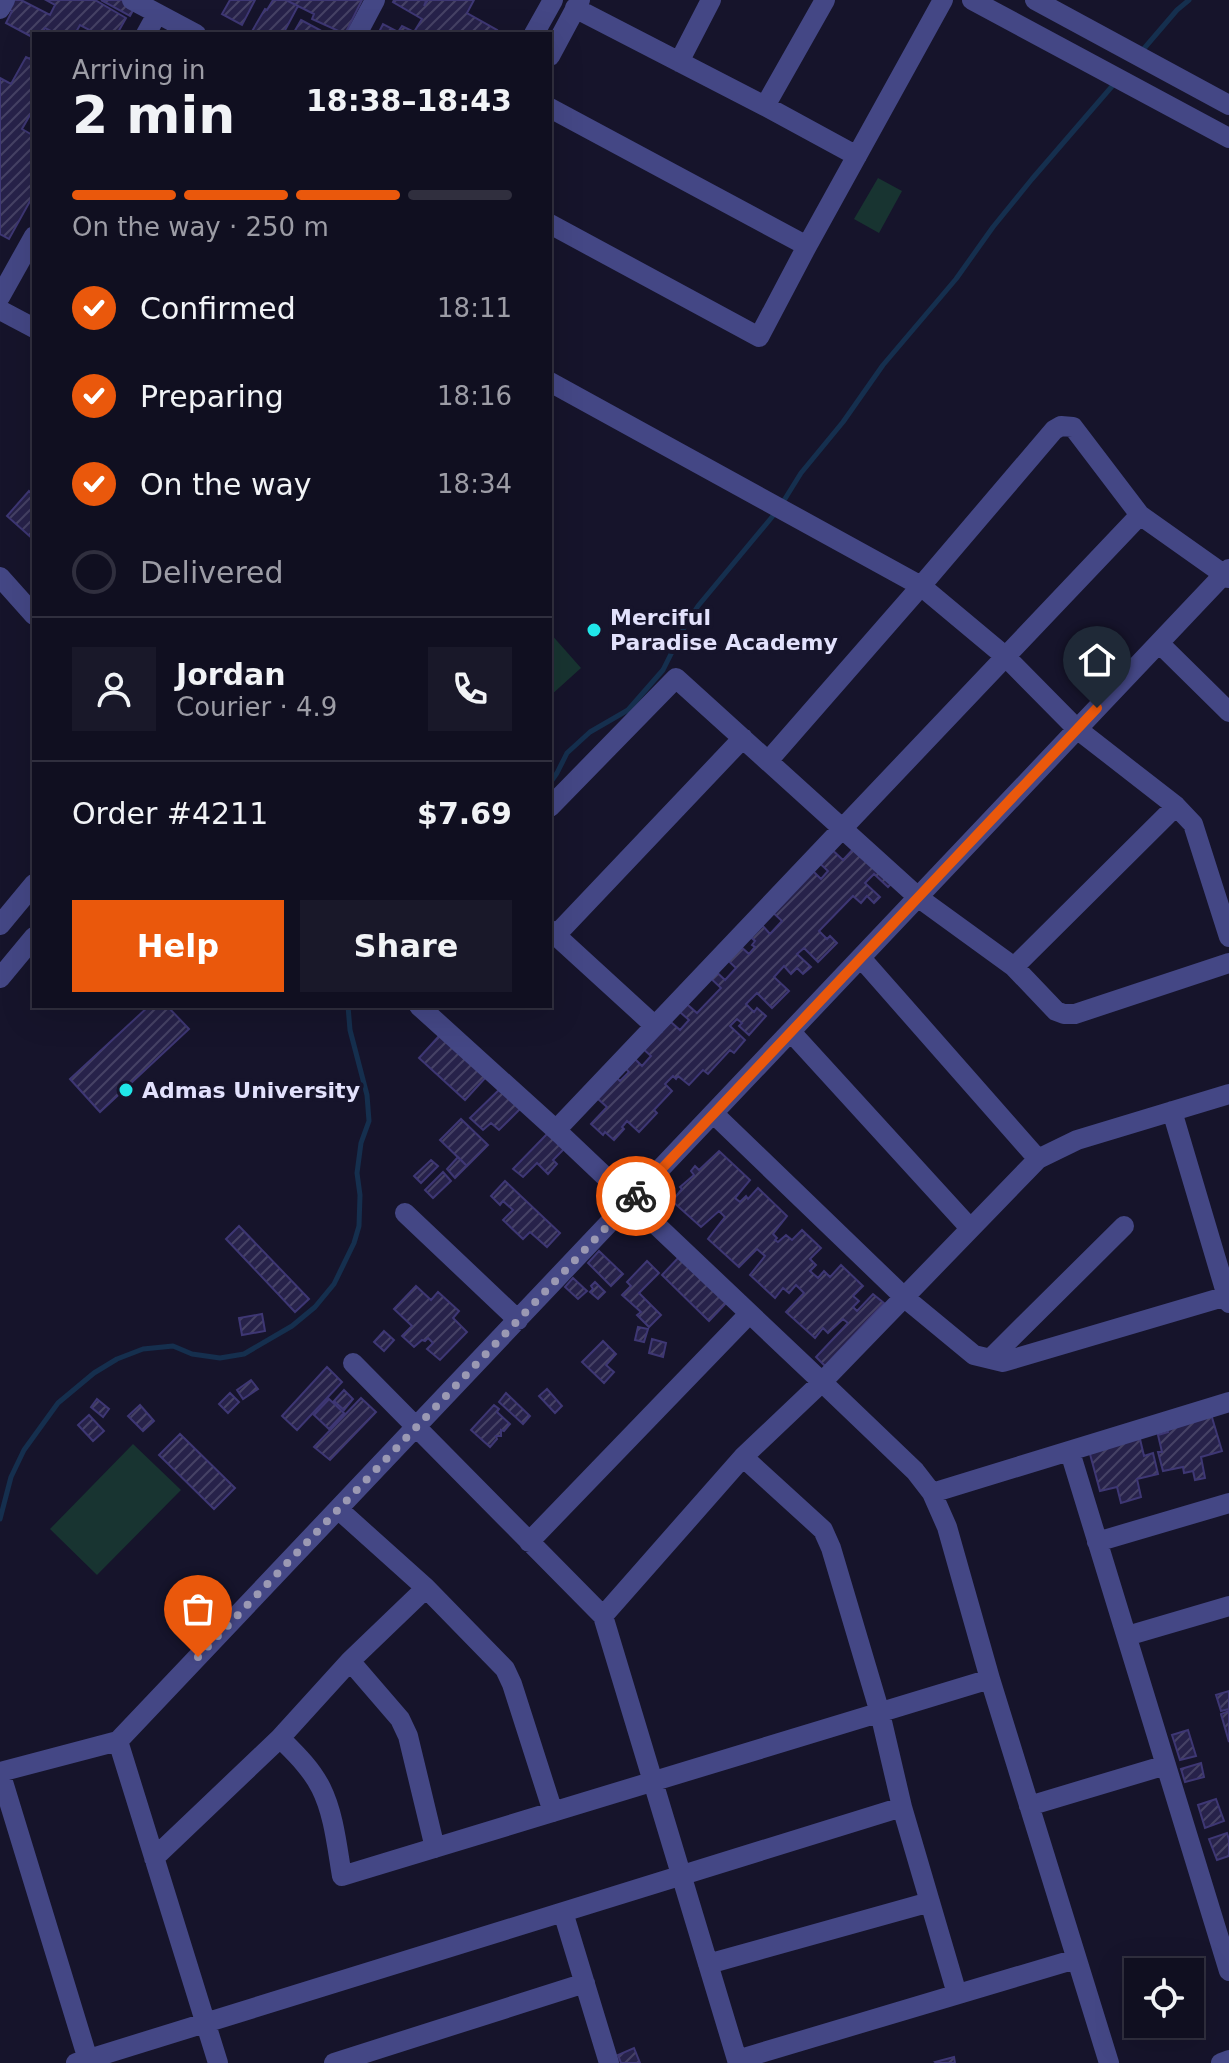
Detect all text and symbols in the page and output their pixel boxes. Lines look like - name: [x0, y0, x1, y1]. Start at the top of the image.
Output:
- text: Arriving in: [72, 55, 206, 85]
- text: 18:38–18:43: [306, 83, 512, 118]
- text: 2 min: [72, 85, 235, 145]
- text: On the way · 250 m: [72, 212, 329, 242]
- icon: check: [72, 286, 116, 330]
- text: Confirmed: [140, 291, 296, 326]
- text: 18:11: [437, 293, 512, 323]
- icon: check: [72, 374, 116, 418]
- text: Preparing: [140, 379, 284, 414]
- text: 18:16: [437, 381, 512, 411]
- icon: check: [72, 462, 116, 506]
- text: On the way: [140, 467, 312, 502]
- text: 18:34: [437, 469, 512, 499]
- text: Delivered: [140, 555, 284, 590]
- place label: Merciful Paradise Academy: [610, 605, 838, 655]
- marker: Merciful Paradise Academy: [585, 621, 603, 639]
- pin: [1063, 626, 1131, 708]
- icon: home: [1075, 638, 1119, 682]
- button: person: [72, 647, 156, 731]
- button: phone: [428, 647, 512, 731]
- text: Jordan: [176, 657, 286, 692]
- text: Courier · 4.9: [176, 692, 337, 722]
- text: Order #4211: [72, 796, 268, 831]
- text: $7.69: [417, 796, 512, 831]
- button: Help: [72, 900, 284, 992]
- button: Share: [300, 900, 512, 992]
- place label: Admas University: [142, 1078, 360, 1103]
- marker: Admas University: [117, 1081, 135, 1099]
- courier: [596, 1156, 676, 1236]
- icon: bike: [614, 1174, 658, 1218]
- pin: [164, 1575, 232, 1657]
- icon: bag: [176, 1587, 220, 1631]
- map controls: [1124, 1958, 1204, 2038]
- button: locate: [1124, 1958, 1204, 2038]

